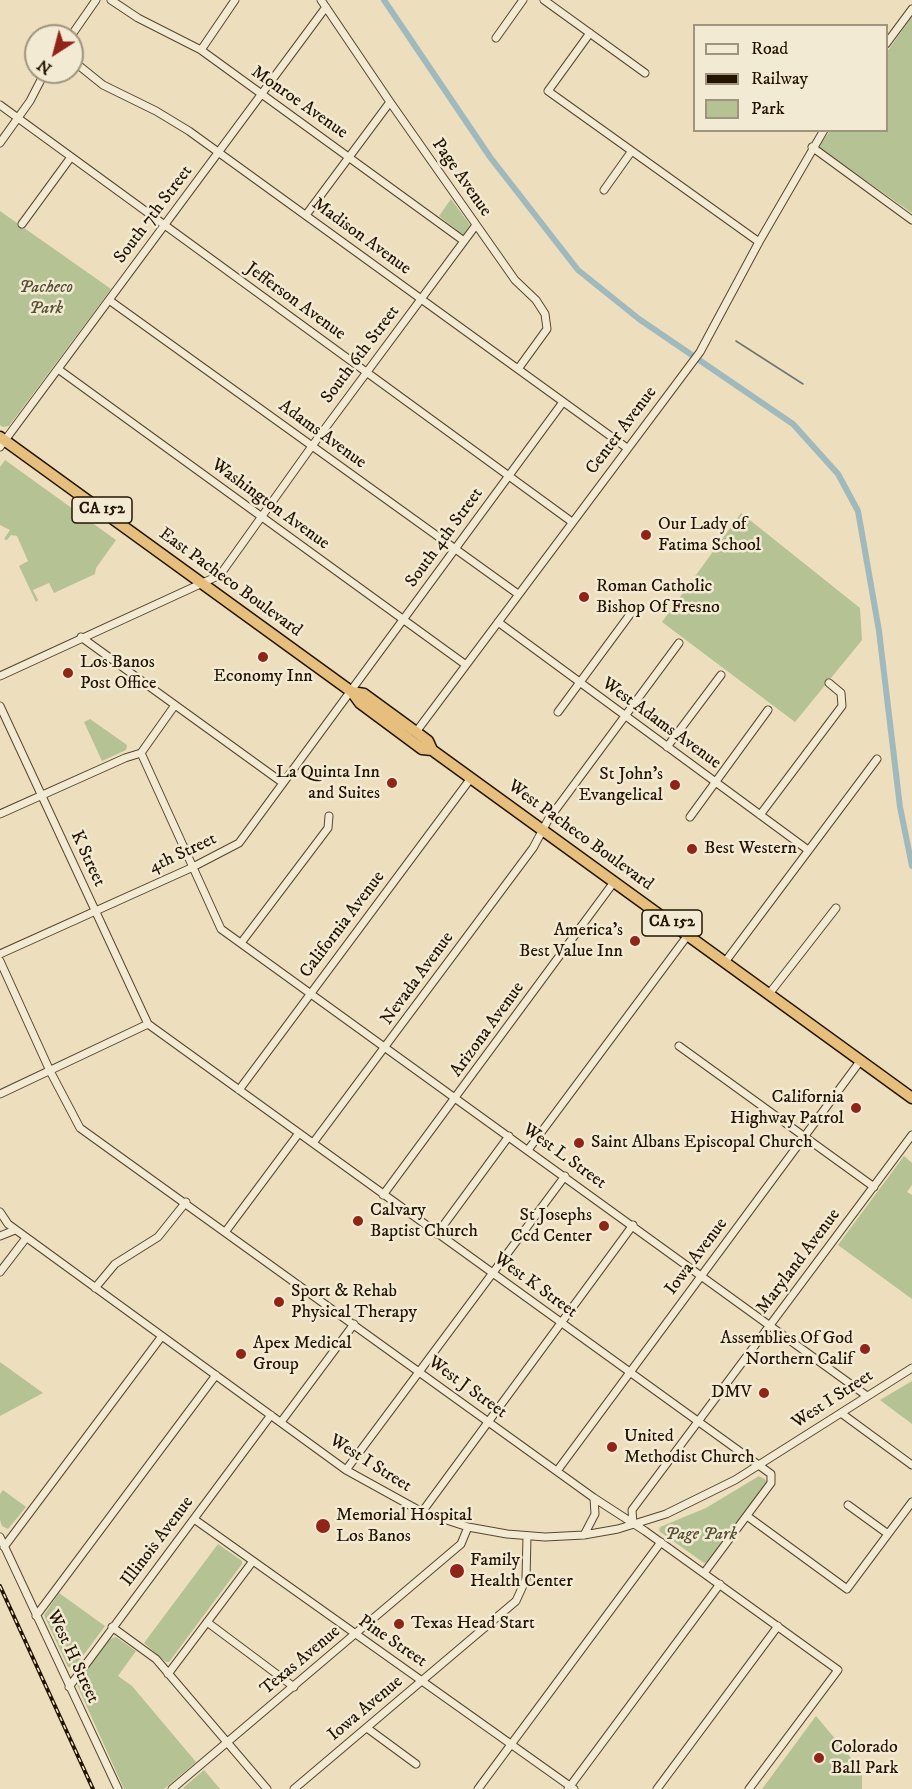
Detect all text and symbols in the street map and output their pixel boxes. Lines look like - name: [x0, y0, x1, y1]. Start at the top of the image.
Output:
- north arrow: [24, 24, 84, 84]
- legend: [693, 24, 888, 132]
- text: Road: [751, 38, 788, 60]
- text: N: [33, 55, 56, 79]
- street label: Monroe Avenue: [247, 62, 351, 144]
- text: Railway: [751, 68, 808, 90]
- text: Park: [751, 98, 785, 120]
- street label: Page Avenue: [426, 135, 496, 221]
- street label: South 7th Street: [110, 162, 198, 268]
- street label: Madison Avenue: [307, 194, 415, 280]
- street label: Jefferson Avenue: [241, 258, 349, 346]
- park label: Pacheco Park: [19, 277, 73, 320]
- street label: South 6th Street: [317, 302, 405, 408]
- street label: Center Avenue: [582, 383, 662, 479]
- street label: Adams Avenue: [274, 396, 370, 474]
- street label: Washington Avenue: [207, 455, 333, 555]
- street label: South 4th Street: [402, 484, 488, 592]
- road number: CA 152: [72, 497, 132, 523]
- place label: Our Lady of Fatima School: [658, 514, 761, 556]
- street label: East Pacheco Boulevard: [154, 524, 306, 642]
- marker: Our Lady of Fatima School: [639, 528, 653, 542]
- place label: Roman Catholic Bishop Of Fresno: [596, 576, 720, 618]
- marker: Roman Catholic Bishop Of Fresno: [577, 590, 591, 604]
- marker: Economy Inn: [256, 650, 270, 664]
- place label: Los Banos Post Office: [80, 652, 156, 694]
- marker: Los Banos Post Office: [61, 666, 75, 680]
- place label: Economy Inn: [213, 666, 313, 688]
- street label: West Adams Avenue: [597, 674, 725, 774]
- place label: La Quinta Inn and Suites: [276, 762, 380, 804]
- place label: St John's Evangelical: [579, 764, 663, 806]
- marker: La Quinta Inn and Suites: [385, 776, 399, 790]
- street label: West Pacheco Boulevard: [503, 776, 657, 896]
- marker: St John's Evangelical: [668, 778, 682, 792]
- street label: K Street: [65, 828, 109, 890]
- street label: 4th Street: [146, 829, 220, 879]
- place label: Best Western: [704, 838, 797, 860]
- marker: Best Western: [685, 842, 699, 856]
- street label: California Avenue: [296, 867, 390, 983]
- road number: CA 152: [642, 910, 702, 936]
- place label: America's Best Value Inn: [519, 920, 623, 962]
- street label: Nevada Avenue: [377, 928, 459, 1030]
- marker: America's Best Value Inn: [628, 934, 642, 948]
- street label: Arizona Avenue: [446, 978, 530, 1082]
- place label: California Highway Patrol: [730, 1087, 844, 1130]
- marker: California Highway Patrol: [849, 1101, 863, 1115]
- street label: West L Street: [518, 1119, 610, 1195]
- place label: Saint Albans Episcopal Church: [591, 1132, 813, 1154]
- marker: Saint Albans Episcopal Church: [572, 1136, 586, 1150]
- place label: Calvary Baptist Church: [370, 1200, 478, 1242]
- place label: St Josephs Ccd Center: [511, 1205, 592, 1248]
- street label: Maryland Avenue: [752, 1205, 846, 1319]
- marker: Calvary Baptist Church: [351, 1214, 365, 1228]
- street label: Iowa Avenue: [661, 1214, 733, 1300]
- marker: St Josephs Ccd Center: [597, 1219, 611, 1233]
- street label: West K Street: [489, 1249, 581, 1323]
- place label: Sport & Rehab Physical Therapy: [291, 1281, 417, 1324]
- marker: Sport & Rehab Physical Therapy: [272, 1295, 286, 1309]
- place label: Assemblies Of God Northern Calif: [720, 1328, 853, 1370]
- place label: Apex Medical Group: [253, 1333, 352, 1376]
- marker: Assemblies Of God Northern Calif: [858, 1342, 872, 1356]
- marker: Apex Medical Group: [234, 1347, 248, 1361]
- street label: West J Street: [423, 1352, 511, 1424]
- street label: West I Street: [788, 1366, 878, 1434]
- place label: DMV: [711, 1382, 752, 1404]
- marker: DMV: [757, 1386, 771, 1400]
- place label: United Methodist Church: [624, 1426, 755, 1468]
- street label: West I Street: [325, 1430, 415, 1498]
- marker: United Methodist Church: [605, 1440, 619, 1454]
- street label: Illinois Avenue: [117, 1493, 199, 1591]
- place label: Memorial Hospital Los Banos: [336, 1505, 472, 1547]
- marker: Memorial Hospital Los Banos: [314, 1517, 332, 1535]
- park label: Page Park: [665, 1524, 737, 1546]
- place label: Family Health Center: [470, 1550, 573, 1592]
- marker: Family Health Center: [448, 1562, 466, 1580]
- street label: West H Street: [41, 1607, 103, 1707]
- street label: Pine Street: [353, 1611, 431, 1673]
- place label: Texas Head Start: [411, 1613, 535, 1635]
- marker: Texas Head Start: [392, 1617, 406, 1631]
- street label: Texas Avenue: [257, 1621, 345, 1701]
- street label: Iowa Avenue: [324, 1672, 408, 1746]
- place label: Colorado Ball Park: [831, 1737, 898, 1780]
- marker: Colorado Ball Park: [812, 1751, 826, 1765]

